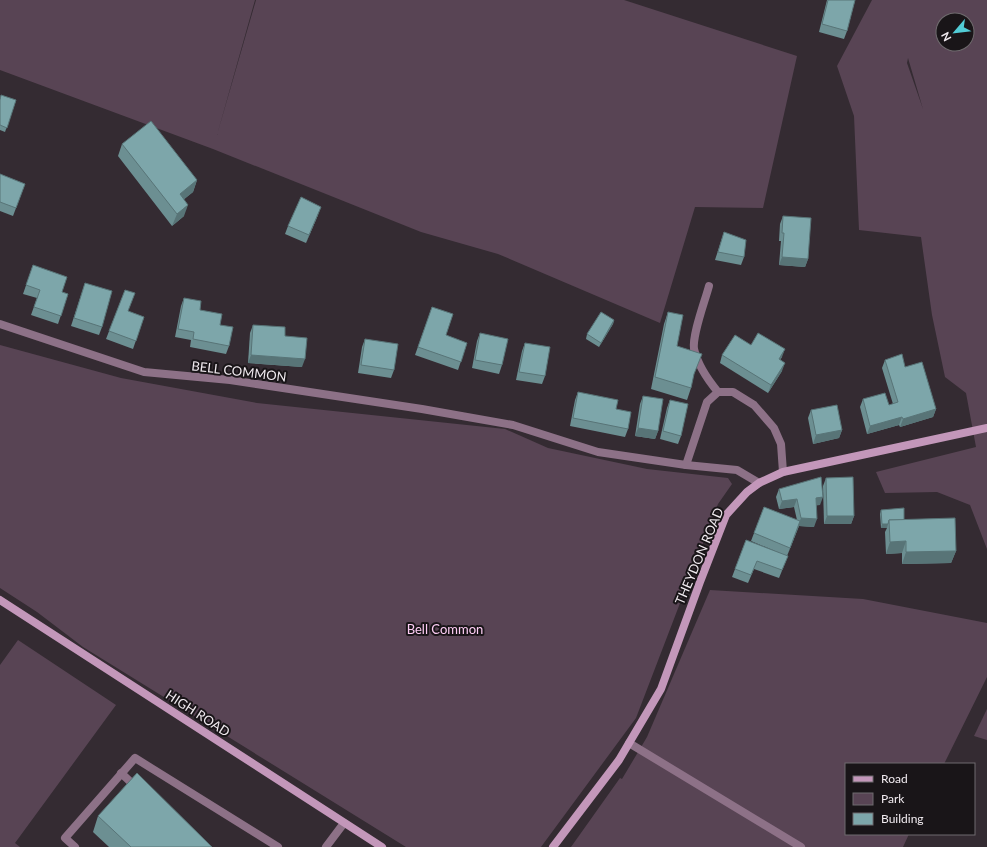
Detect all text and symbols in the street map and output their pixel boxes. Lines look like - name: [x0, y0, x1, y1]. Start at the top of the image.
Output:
- north arrow: [935, 12, 975, 52]
- text: N: [938, 30, 953, 44]
- street label: BELL COMMON: [191, 357, 287, 385]
- street label: THEYDON ROAD: [671, 505, 727, 607]
- park label: Bell Common: [407, 621, 483, 637]
- street label: HIGH ROAD: [163, 686, 233, 740]
- legend: [845, 763, 975, 835]
- text: Road: [881, 771, 908, 786]
- text: Park: [881, 791, 905, 806]
- text: Building: [881, 811, 924, 826]

